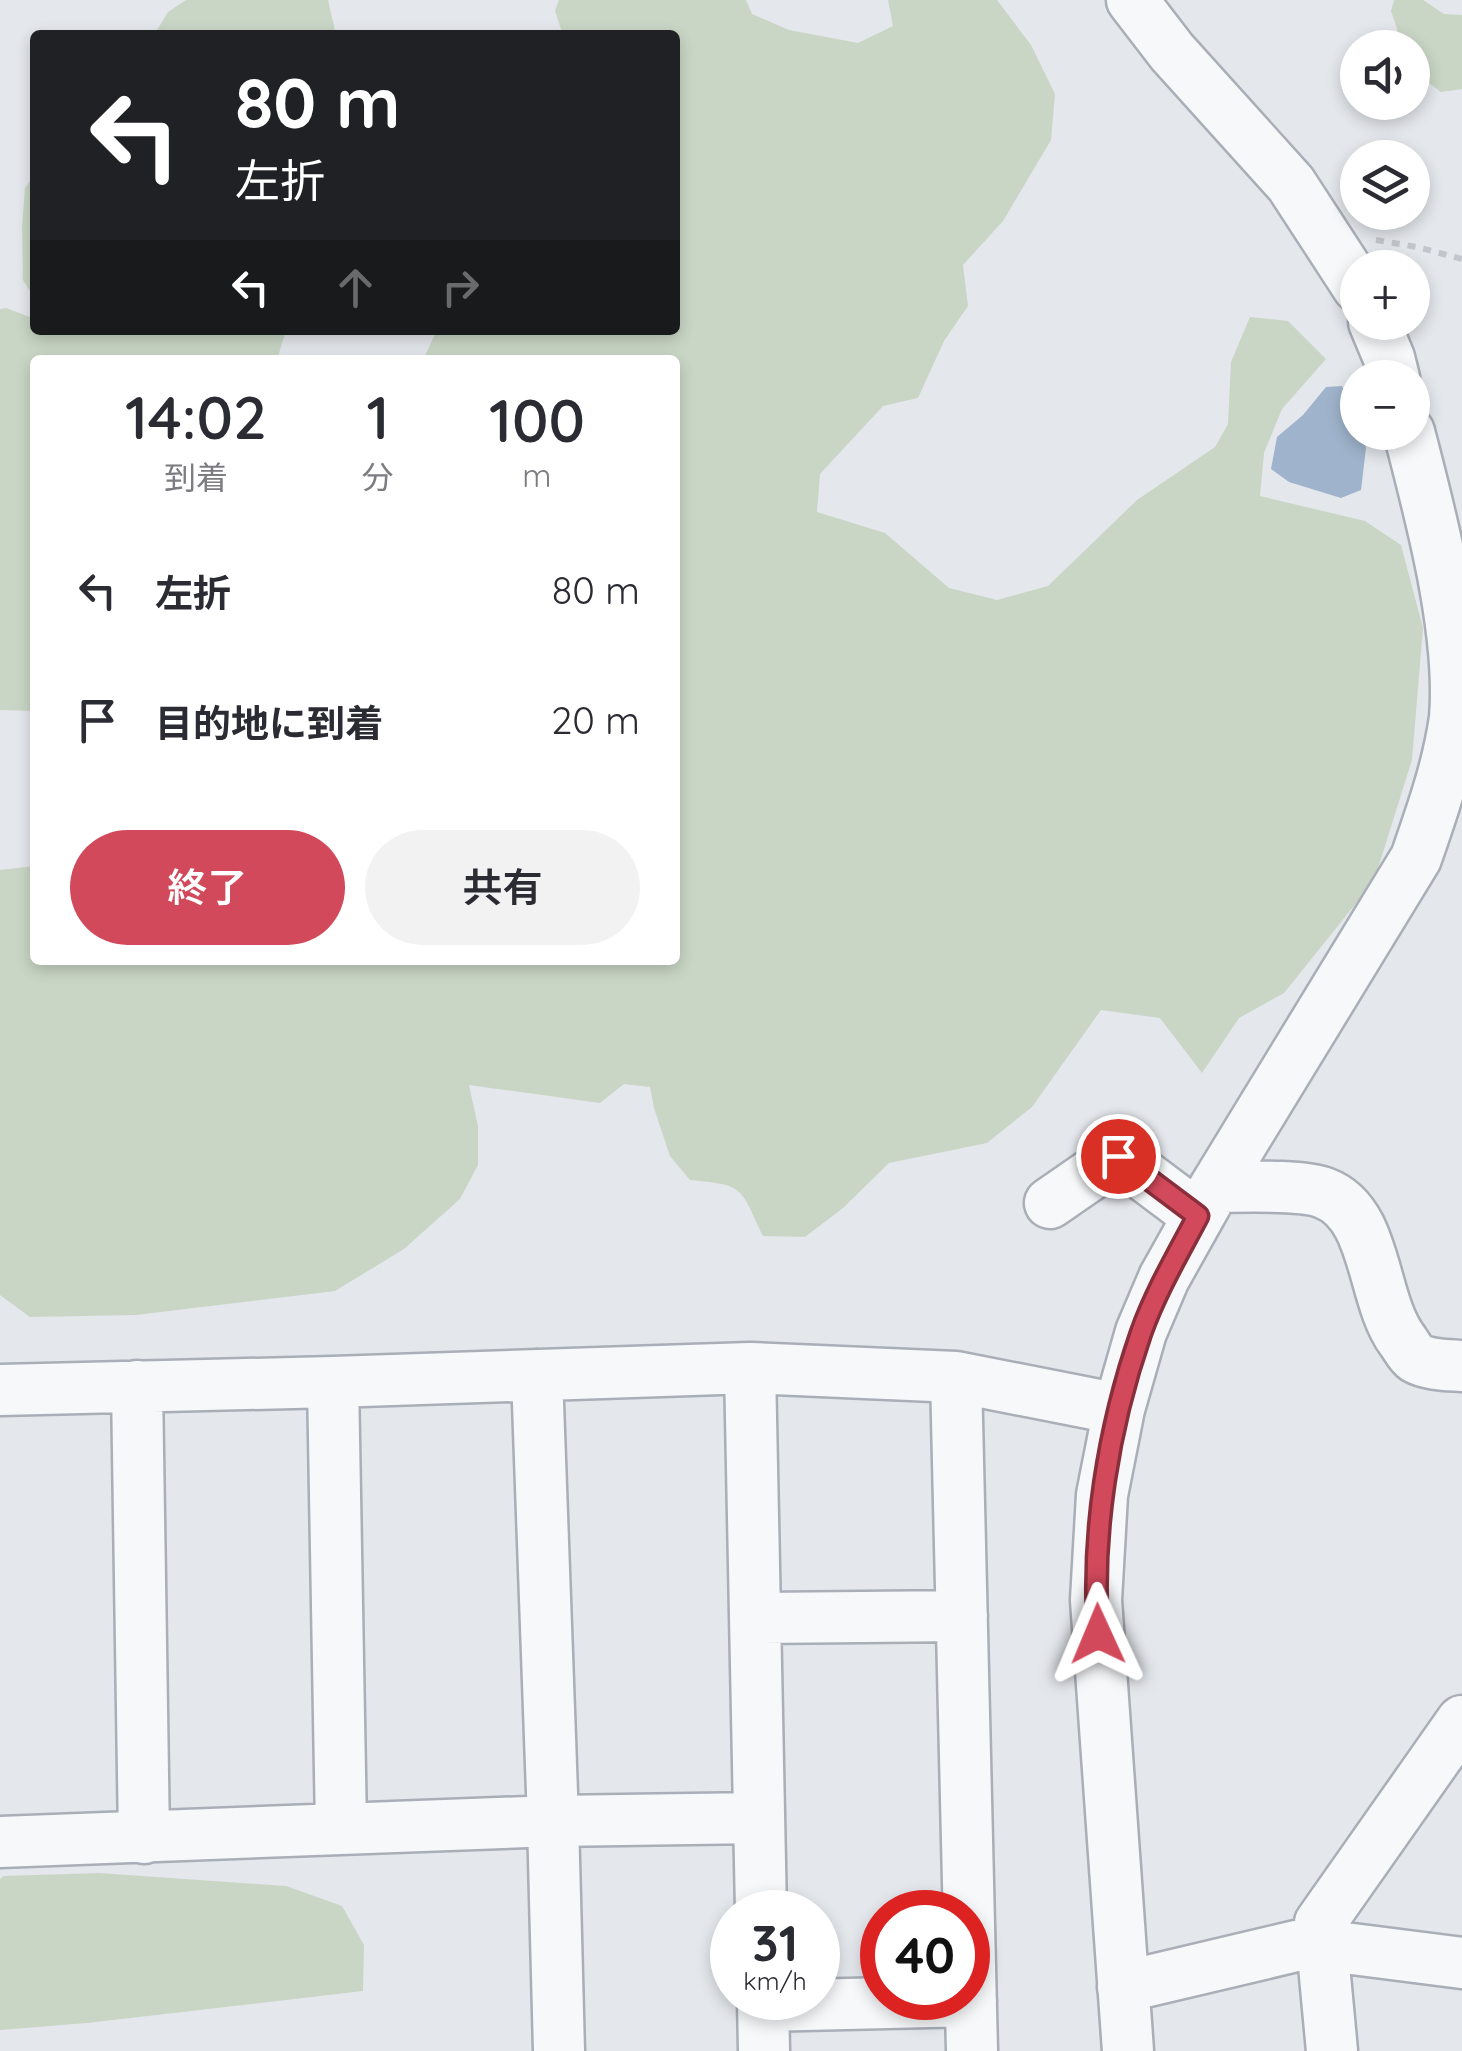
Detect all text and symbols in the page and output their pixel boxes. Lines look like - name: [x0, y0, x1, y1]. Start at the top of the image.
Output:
- map controls: [1340, 30, 1430, 450]
- button: sound: [1340, 30, 1430, 120]
- text: 80 m: [235, 58, 400, 146]
- icon: left: [70, 70, 200, 200]
- button: layers: [1340, 140, 1430, 230]
- text: 左折: [235, 152, 325, 208]
- button: +: [1340, 250, 1430, 340]
- icon: left: [223, 260, 278, 315]
- icon: ahead: [328, 260, 383, 315]
- icon: right: [433, 260, 488, 315]
- button: −: [1340, 360, 1430, 450]
- text: 14:02: [125, 379, 267, 454]
- text: 1: [366, 379, 389, 454]
- text: 100: [489, 382, 585, 457]
- text: m: [522, 455, 552, 495]
- text: 到着: [164, 457, 228, 497]
- text: 分: [362, 457, 394, 497]
- icon: left: [70, 563, 125, 618]
- text: 80 m: [552, 566, 640, 614]
- text: 左折: [155, 569, 231, 617]
- icon: arrive: [70, 693, 125, 748]
- text: 20 m: [551, 696, 640, 744]
- text: 目的地に到着: [155, 699, 383, 747]
- button: 終了: [70, 830, 345, 945]
- button: 共有: [365, 830, 640, 945]
- pin: [1076, 1114, 1161, 1199]
- icon: arrive: [1091, 1129, 1146, 1184]
- position arrow: [1046, 1582, 1150, 1686]
- speed limit sign: 40: [860, 1890, 990, 2020]
- text: 31: [752, 1911, 798, 1974]
- text: km/h: [743, 1965, 807, 1996]

